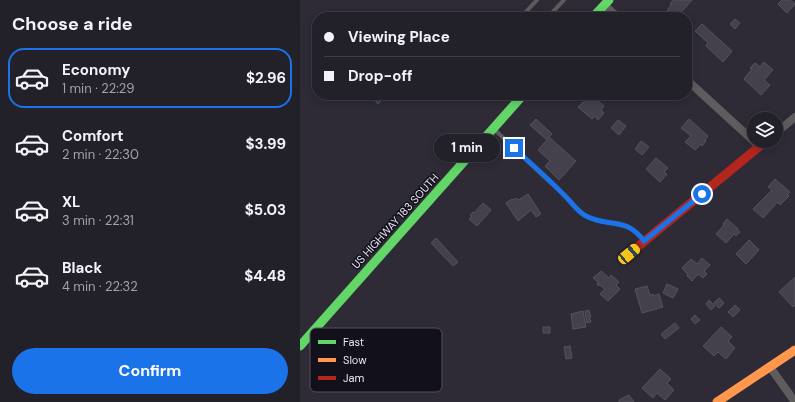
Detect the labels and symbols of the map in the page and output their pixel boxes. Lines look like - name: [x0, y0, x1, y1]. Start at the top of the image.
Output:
- callout: 1 min: [434, 134, 500, 162]
- route end: [505, 139, 523, 157]
- street label: US HIGHWAY 183 SOUTH: [349, 170, 441, 272]
- route start: [693, 185, 711, 203]
- car: [616, 242, 642, 266]
- legend: [310, 328, 442, 392]
- text: Fast: [343, 335, 364, 349]
- text: Slow: [343, 353, 367, 367]
- text: Jam: [343, 371, 364, 385]

